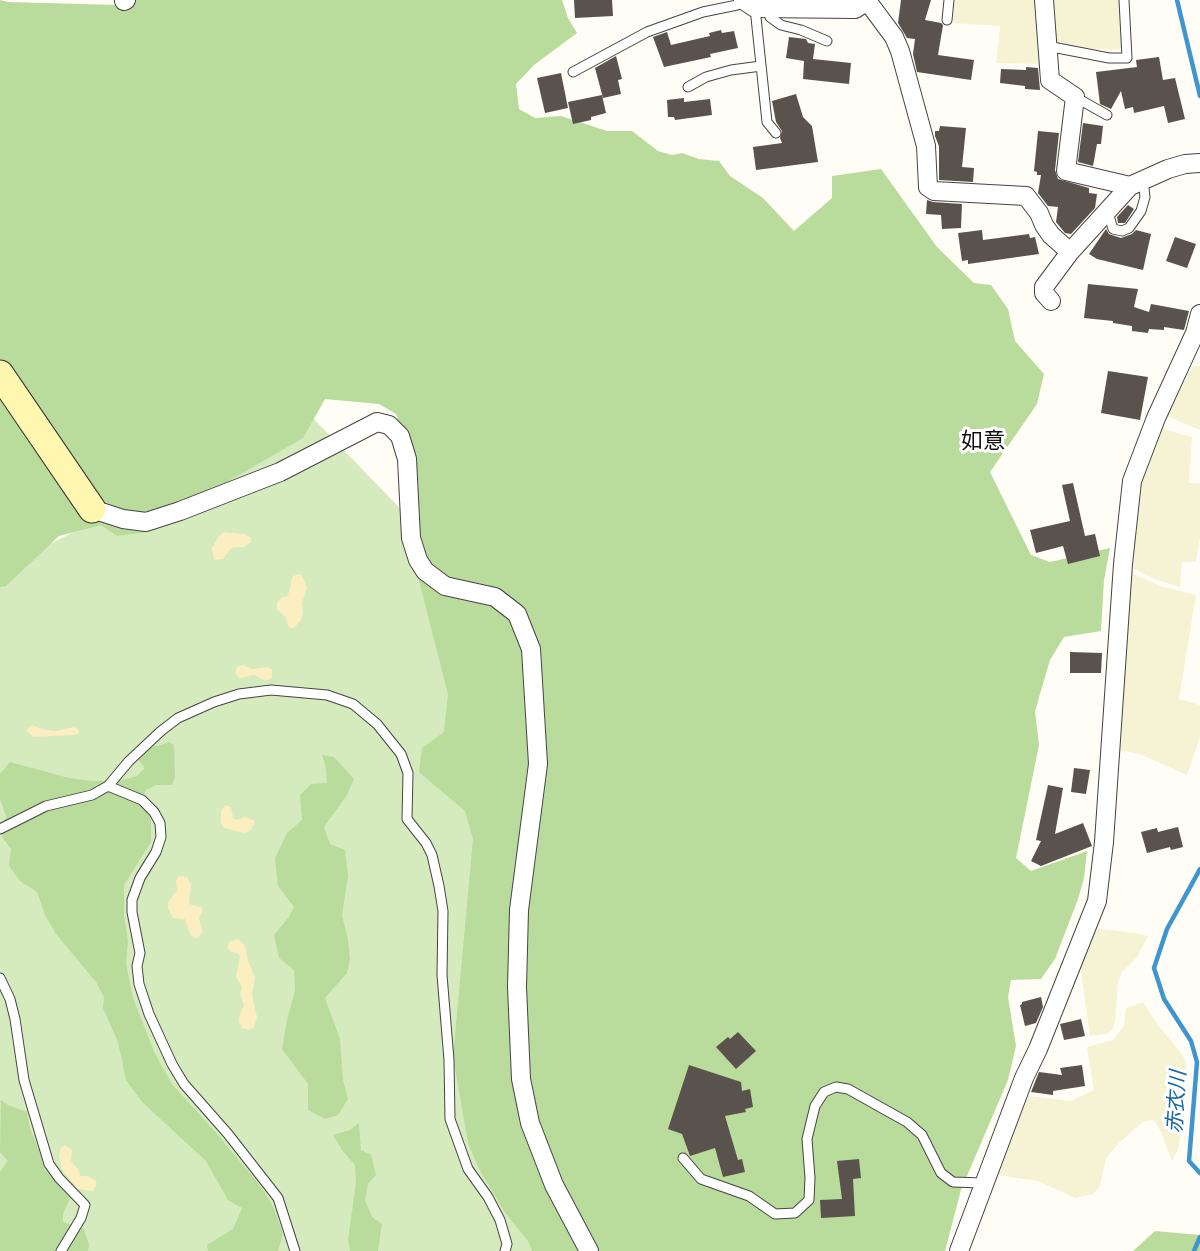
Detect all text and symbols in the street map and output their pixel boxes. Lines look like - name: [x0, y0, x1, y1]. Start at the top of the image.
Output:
- district label: 如意: [961, 429, 1005, 455]
- water label: 赤衣川: [1162, 1070, 1192, 1134]

